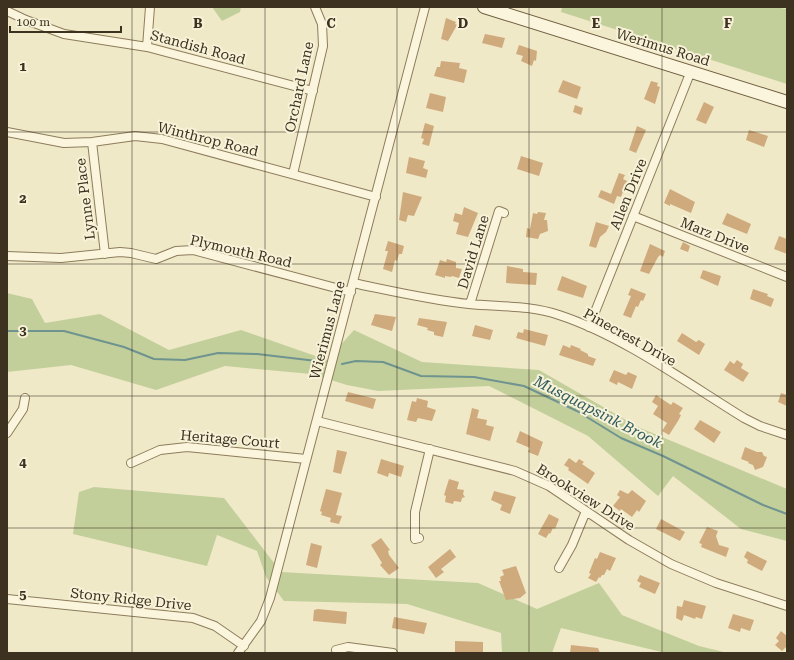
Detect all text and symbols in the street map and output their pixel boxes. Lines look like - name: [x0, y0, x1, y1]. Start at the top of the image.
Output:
- scale bar: [10, 8, 121, 34]
- text: 100 m: [16, 15, 50, 29]
- text: B: [193, 16, 203, 31]
- text: C: [326, 16, 336, 31]
- text: D: [458, 16, 468, 31]
- text: E: [592, 16, 600, 31]
- text: F: [724, 16, 732, 31]
- street label: Werimus Road: [614, 25, 712, 69]
- street label: Standish Road: [149, 27, 247, 67]
- street label: Orchard Lane: [282, 40, 316, 134]
- text: 1: [19, 59, 27, 74]
- street label: Winthrop Road: [156, 119, 260, 159]
- street label: Allen Drive: [606, 156, 650, 232]
- street label: Lynne Place: [72, 157, 98, 241]
- text: 2: [19, 191, 27, 206]
- street label: David Lane: [454, 213, 492, 291]
- street label: Marz Drive: [678, 214, 752, 256]
- street label: Plymouth Road: [189, 232, 293, 270]
- street label: Wierimus Lane: [306, 279, 348, 381]
- street label: Pinecrest Drive: [581, 305, 679, 369]
- text: 3: [19, 323, 27, 338]
- water label: Musquapsink Brook: [530, 371, 666, 452]
- street label: Heritage Court: [180, 427, 280, 451]
- text: 4: [19, 455, 27, 470]
- street label: Brookview Drive: [534, 460, 638, 534]
- street label: Stony Ridge Drive: [70, 585, 193, 613]
- text: 5: [19, 587, 27, 602]

